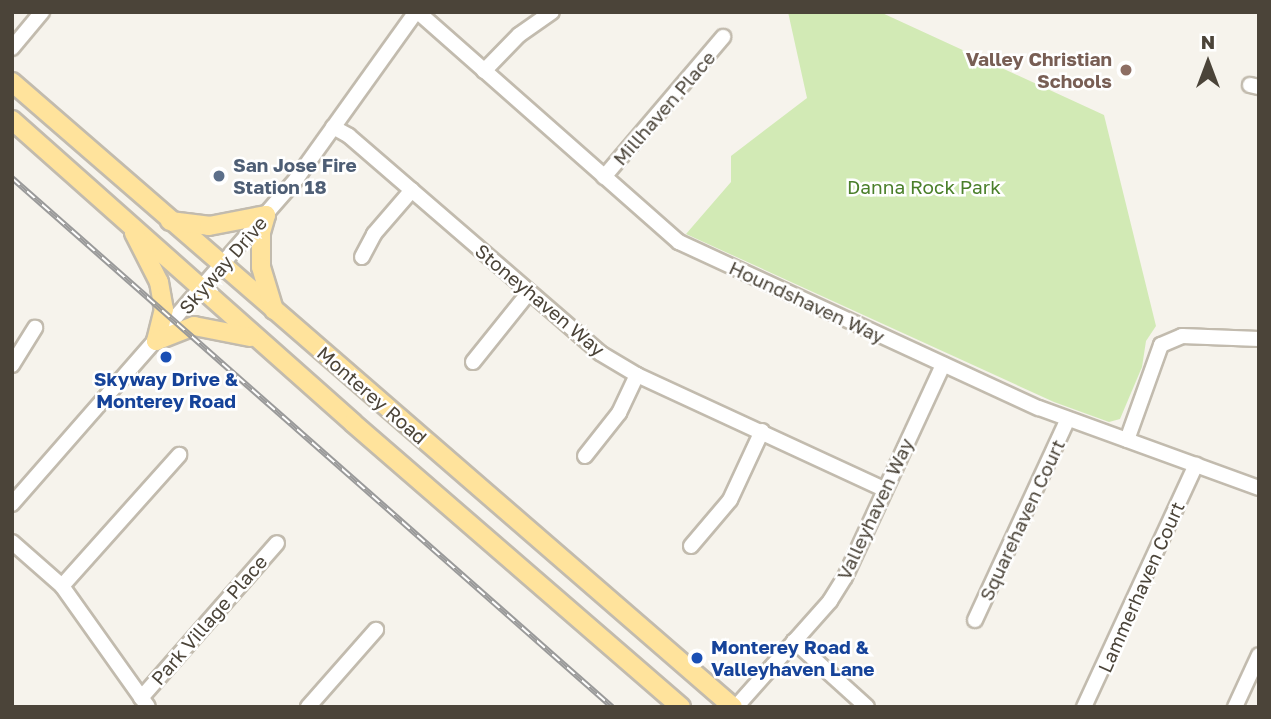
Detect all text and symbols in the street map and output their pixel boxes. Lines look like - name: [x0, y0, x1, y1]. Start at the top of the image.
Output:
- north arrow: [1173, 28, 1243, 98]
- text: N: [1201, 30, 1215, 53]
- street label: Millhaven Place: [608, 46, 720, 170]
- place label: Valley Christian Schools: [966, 48, 1112, 92]
- marker: Valley Christian Schools: [1118, 62, 1134, 78]
- place label: San Jose Fire Station 18: [233, 154, 357, 198]
- marker: San Jose Fire Station 18: [211, 168, 227, 184]
- park label: Danna Rock Park: [847, 176, 1001, 198]
- street label: Skyway Drive: [174, 212, 272, 318]
- street label: Stoneyhaven Way: [471, 239, 609, 361]
- street label: Houndshaven Way: [726, 256, 888, 348]
- street label: Monterey Road: [313, 341, 431, 449]
- marker: Skyway Drive & Monterey Road: [158, 349, 174, 365]
- place label: Skyway Drive & Monterey Road: [94, 368, 238, 412]
- street label: Valleyhaven Way: [832, 434, 918, 584]
- street label: Squarehaven Court: [975, 436, 1069, 604]
- street label: Lammerhaven Court: [1093, 498, 1189, 676]
- street label: Park Village Place: [146, 550, 272, 690]
- place label: Monterey Road & Valleyhaven Lane: [711, 636, 875, 680]
- marker: Monterey Road & Valleyhaven Lane: [689, 650, 705, 666]

